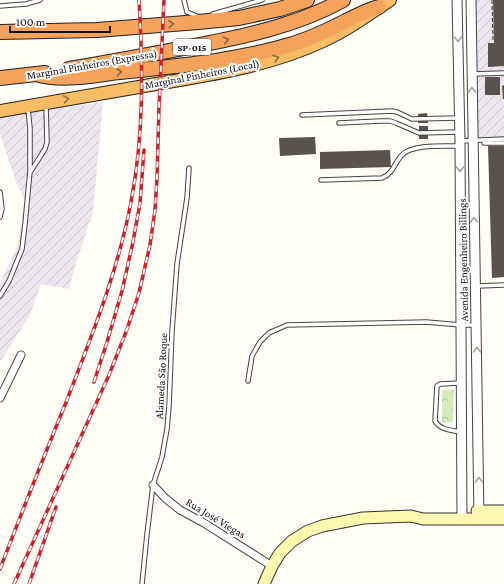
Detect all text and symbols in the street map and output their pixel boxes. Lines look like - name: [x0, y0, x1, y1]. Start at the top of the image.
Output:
- scale bar: [10, 8, 110, 34]
- text: 100 m: [16, 15, 46, 29]
- one-way arrow: [168, 20, 174, 29]
- one-way arrow: [454, 36, 462, 42]
- one-way arrow: [223, 37, 229, 45]
- road number: SP-015: [173, 39, 211, 55]
- street label: Marginal Pinheiros (Expressa): [26, 47, 158, 82]
- one-way arrow: [272, 54, 279, 63]
- street label: Marginal Pinheiros (Local): [144, 57, 261, 92]
- one-way arrow: [116, 68, 122, 77]
- one-way arrow: [468, 87, 476, 93]
- one-way arrow: [63, 96, 69, 104]
- one-way arrow: [456, 166, 464, 172]
- street label: Avenida Engenheiro Billings: [456, 198, 471, 322]
- one-way arrow: [470, 217, 479, 223]
- street label: Alameda São Roque: [153, 332, 170, 419]
- one-way arrow: [473, 347, 481, 353]
- one-way arrow: [475, 477, 483, 483]
- street label: Rua José Viegas: [184, 496, 248, 541]

